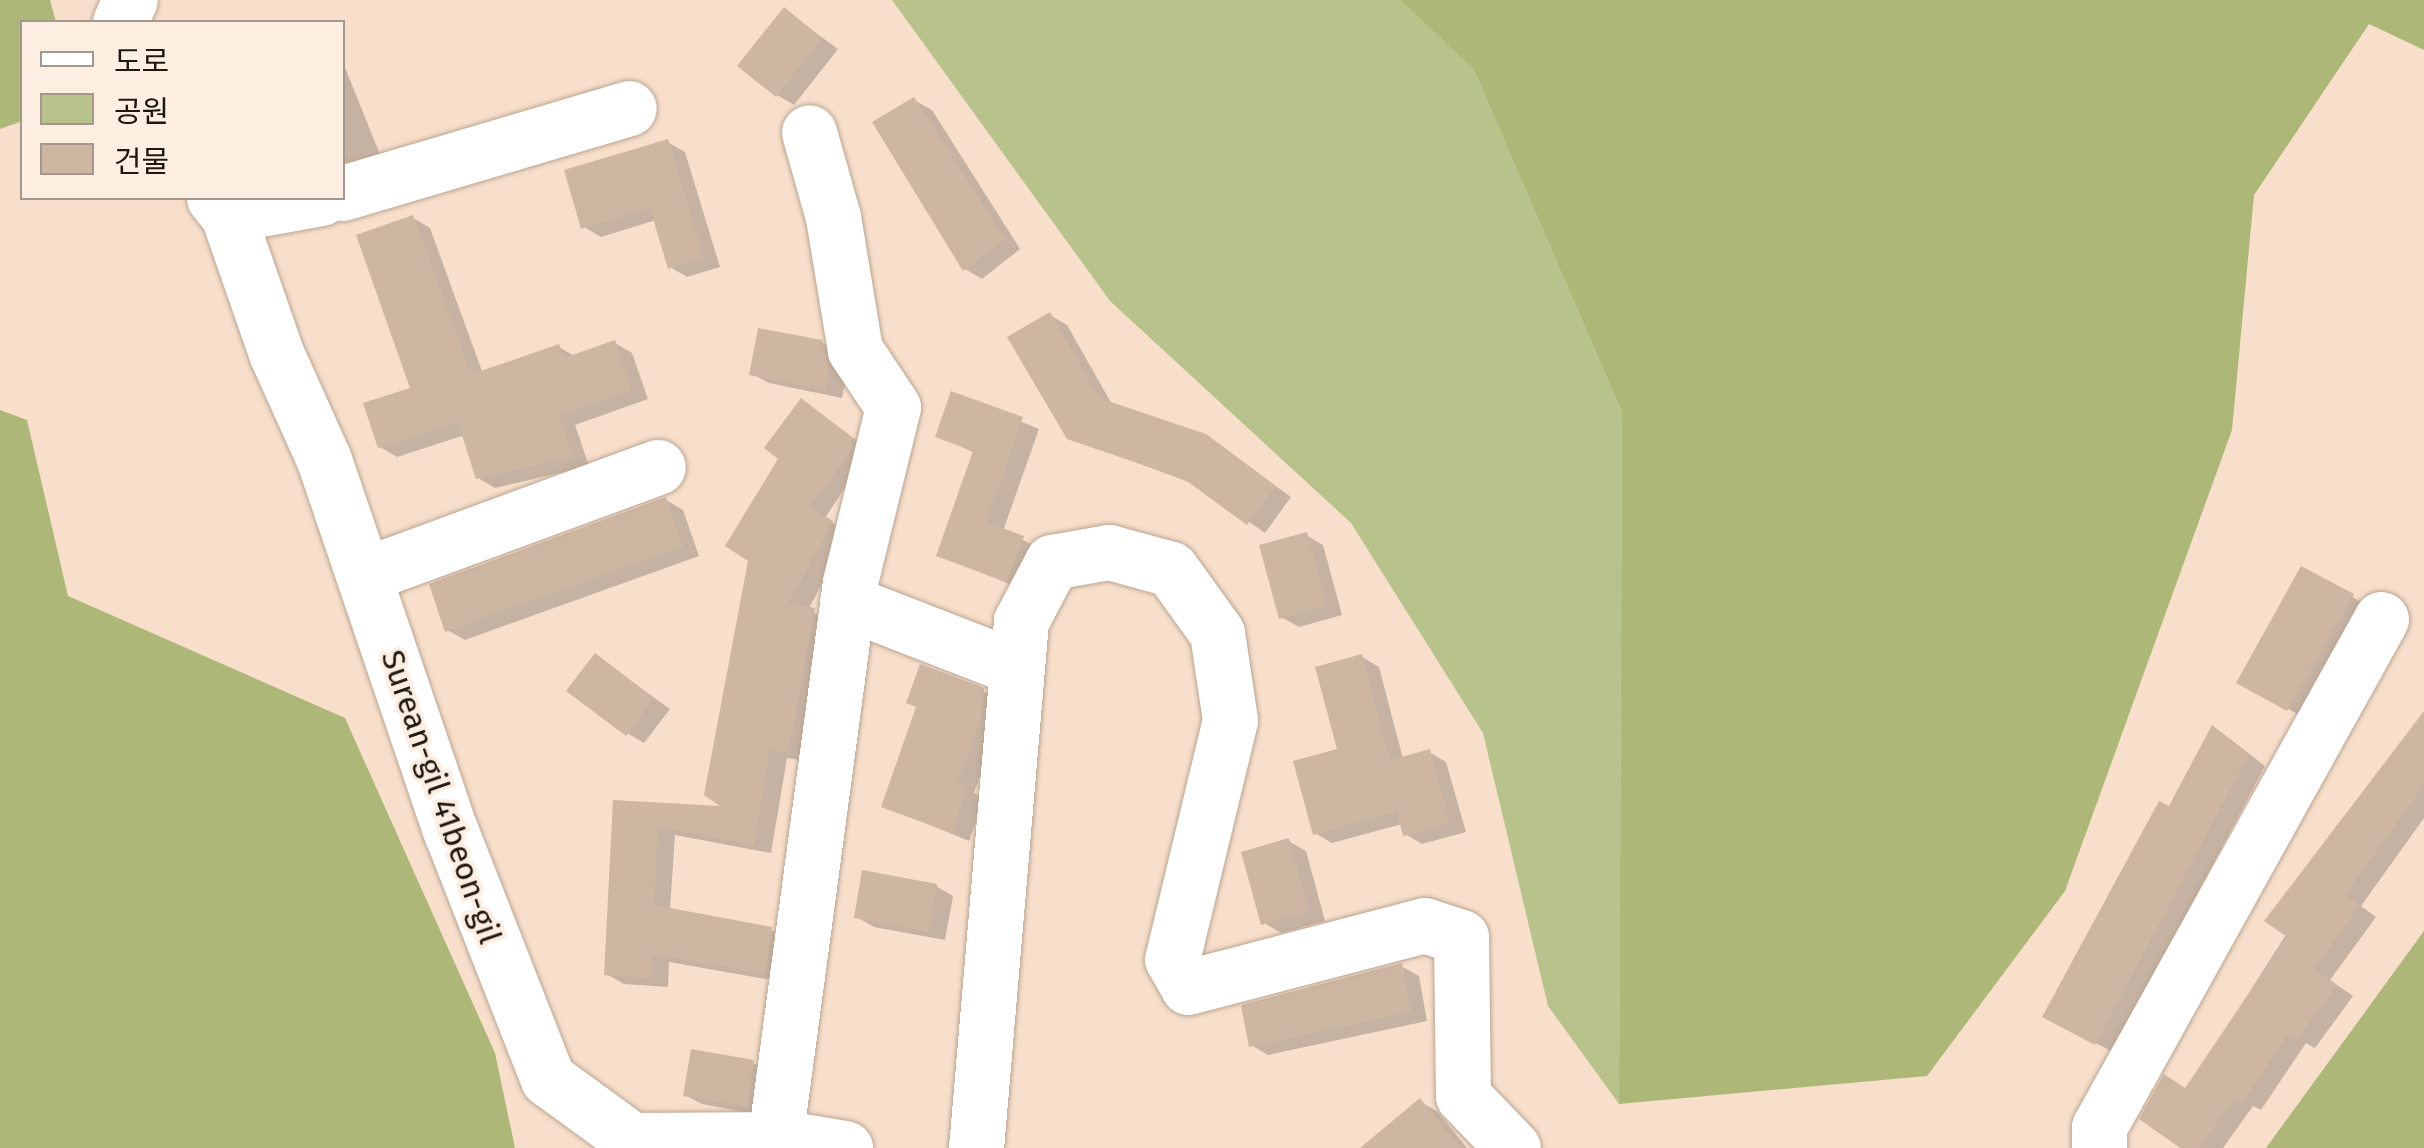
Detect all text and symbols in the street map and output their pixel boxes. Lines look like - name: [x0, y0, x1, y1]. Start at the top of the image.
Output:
- legend: [20, 20, 345, 200]
- text: 도로: [114, 44, 169, 80]
- text: 공원: [114, 94, 169, 130]
- text: 건물: [114, 144, 169, 180]
- street label: Surean-gil 41beon-gil: [373, 645, 509, 949]

